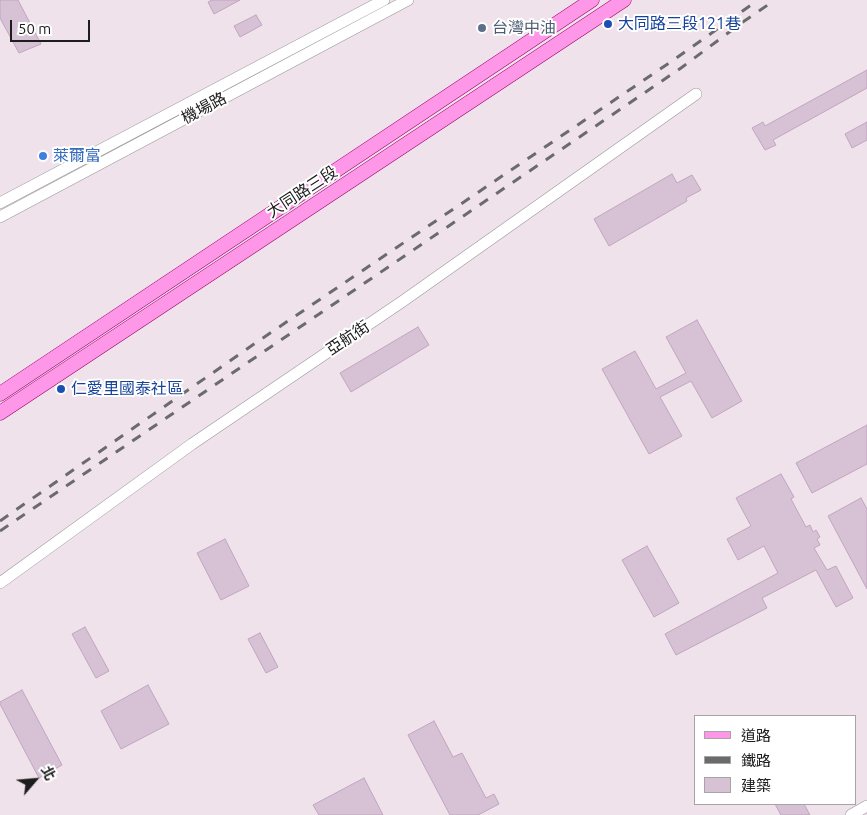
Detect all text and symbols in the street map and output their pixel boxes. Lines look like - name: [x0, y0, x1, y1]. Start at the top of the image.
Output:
- scale bar: [12, 10, 92, 42]
- place label: 大同路三段121巷: [618, 14, 741, 34]
- place label: 台灣中油: [492, 18, 556, 38]
- marker: 大同路三段121巷: [602, 18, 614, 30]
- text: 50 m: [18, 20, 51, 37]
- marker: 台灣中油: [476, 22, 488, 34]
- street label: 機場路: [178, 88, 230, 128]
- place label: 萊爾富: [53, 146, 101, 166]
- marker: 萊爾富: [37, 150, 49, 162]
- street label: 大同路三段: [263, 162, 341, 222]
- street label: 亞航街: [323, 317, 373, 359]
- place label: 仁愛里國泰社區: [71, 379, 183, 399]
- marker: 仁愛里國泰社區: [55, 383, 67, 395]
- legend: [694, 715, 857, 805]
- text: 道路: [741, 727, 771, 744]
- text: 鐵路: [741, 752, 771, 769]
- north arrow: [10, 755, 60, 805]
- text: 北: [38, 763, 59, 783]
- text: 建築: [741, 777, 771, 794]

